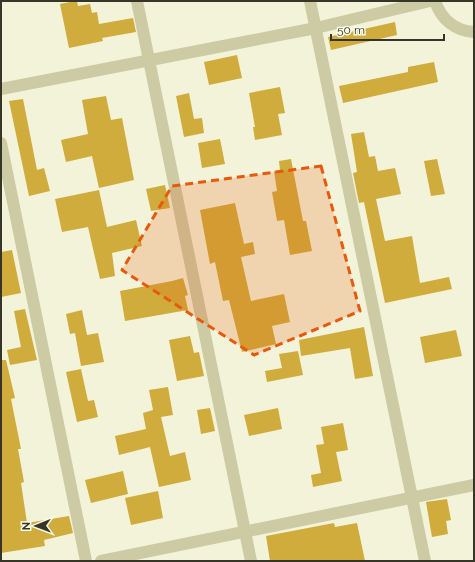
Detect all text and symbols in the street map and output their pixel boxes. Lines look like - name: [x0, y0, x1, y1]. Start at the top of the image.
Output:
- scale bar: [331, 16, 444, 42]
- text: 50 m: [337, 23, 365, 37]
- north arrow: [16, 506, 56, 546]
- text: N: [20, 522, 33, 530]

